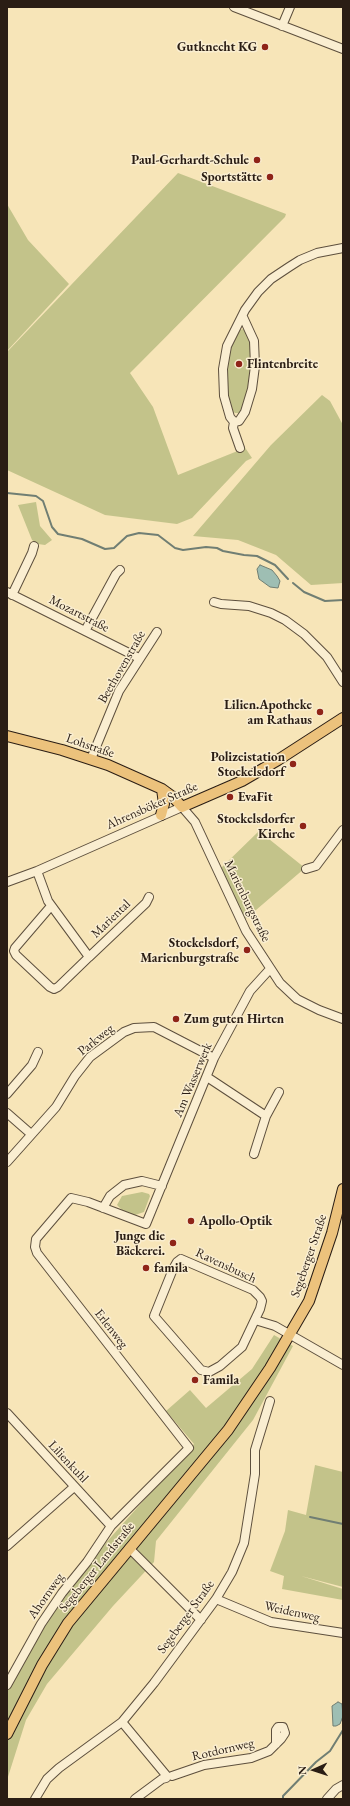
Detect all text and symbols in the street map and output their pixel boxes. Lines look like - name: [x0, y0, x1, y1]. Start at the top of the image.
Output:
- place label: Gutknecht KG: [177, 39, 257, 55]
- marker: Gutknecht KG: [260, 42, 270, 52]
- place label: Paul-Gerhardt-Schule: [131, 152, 249, 168]
- marker: Paul-Gerhardt-Schule: [252, 155, 262, 165]
- place label: Sportstätte: [201, 169, 262, 185]
- marker: Sportstätte: [265, 172, 275, 182]
- place label: Flintenbreite: [247, 356, 318, 372]
- marker: Flintenbreite: [234, 359, 244, 369]
- street label: Mozartstraße: [46, 592, 112, 636]
- street label: Beethovenstraße: [95, 628, 149, 706]
- place label: Lilien.Apotheke am Rathaus: [224, 697, 312, 728]
- marker: Lilien.Apotheke am Rathaus: [315, 707, 325, 717]
- street label: Lohstraße: [64, 730, 116, 762]
- place label: Polizeistation Stockelsdorf: [211, 749, 285, 780]
- marker: Polizeistation Stockelsdorf: [288, 759, 298, 769]
- street label: Ahrensböker Straße: [104, 779, 200, 833]
- place label: EvaFit: [238, 789, 273, 805]
- marker: EvaFit: [225, 792, 235, 802]
- place label: Stockelsdorfer Kirche: [217, 811, 295, 842]
- marker: Stockelsdorfer Kirche: [298, 821, 308, 831]
- street label: Marienburgstraße: [220, 858, 274, 944]
- street label: Mariental: [88, 897, 134, 941]
- place label: Stockelsdorf, Marienburgstraße: [140, 935, 239, 966]
- marker: Stockelsdorf, Marienburgstraße: [242, 945, 252, 955]
- place label: Zum guten Hirten: [184, 1011, 284, 1027]
- marker: Zum guten Hirten: [171, 1014, 181, 1024]
- street label: Parkweg: [75, 1021, 117, 1059]
- street label: Am Wasserwerk: [170, 1040, 216, 1120]
- street label: Segeberger Straße: [287, 1212, 331, 1300]
- place label: Apollo-Optik: [199, 1213, 272, 1229]
- marker: Apollo-Optik: [186, 1216, 196, 1226]
- place label: Junge die Bäckerei.: [115, 1228, 165, 1259]
- marker: Junge die Bäckerei.: [168, 1238, 178, 1248]
- street label: Ravensbusch: [193, 1245, 259, 1287]
- place label: famila: [154, 1260, 188, 1276]
- marker: famila: [141, 1263, 151, 1273]
- street label: Erlenweg: [91, 1306, 131, 1352]
- place label: Famila: [203, 1372, 239, 1388]
- marker: Famila: [190, 1375, 200, 1385]
- street label: Lilienkuhl: [45, 1438, 91, 1486]
- street label: Segeberger Landstraße: [56, 1519, 138, 1615]
- street label: Ahornweg: [25, 1570, 67, 1622]
- street label: Segeberger Straße: [154, 1577, 218, 1657]
- street label: Weidenweg: [263, 1599, 321, 1625]
- street label: Rotdornweg: [191, 1735, 255, 1765]
- north arrow: [294, 1750, 334, 1790]
- text: N: [295, 1766, 309, 1775]

